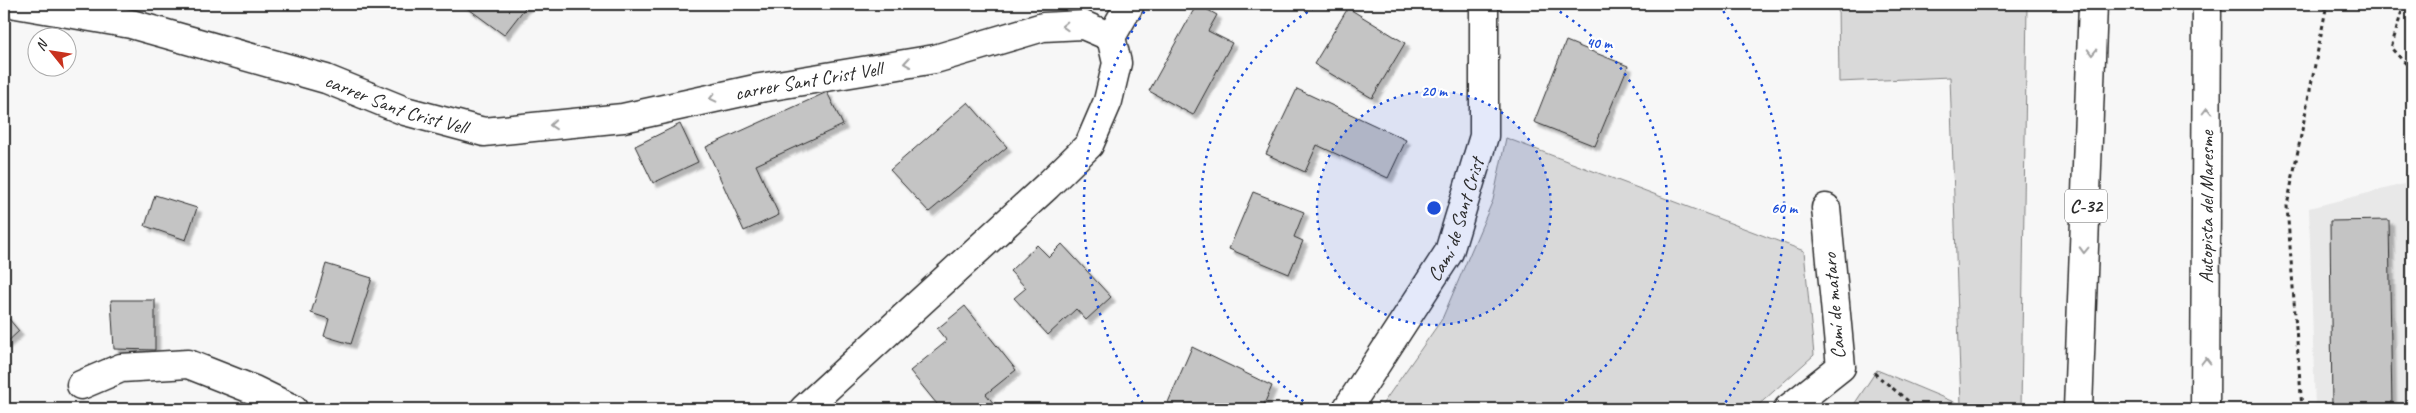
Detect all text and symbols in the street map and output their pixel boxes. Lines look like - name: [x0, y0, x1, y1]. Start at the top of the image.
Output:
- one-way arrow: [1060, 21, 1068, 31]
- north arrow: [28, 28, 78, 78]
- text: 40 m: [1586, 34, 1613, 53]
- text: N: [32, 36, 52, 54]
- one-way arrow: [2086, 49, 2097, 57]
- street label: carrer Sant Crist Vell: [732, 55, 887, 106]
- one-way arrow: [903, 58, 912, 68]
- street label: carrer Sant Crist Vell: [321, 67, 474, 140]
- text: 20 m: [1421, 82, 1448, 101]
- one-way arrow: [708, 92, 717, 103]
- one-way arrow: [2202, 106, 2212, 114]
- one-way arrow: [549, 119, 557, 130]
- street label: Autopista del Maresme: [2193, 129, 2219, 283]
- street label: Camí de Sant Crist: [1421, 152, 1490, 286]
- road number: C-32: [2065, 190, 2107, 222]
- centre of rings: [1425, 199, 1443, 217]
- text: 60 m: [1771, 199, 1798, 218]
- one-way arrow: [2079, 246, 2090, 254]
- street label: Camí de mataro: [1817, 251, 1851, 360]
- one-way arrow: [2201, 356, 2211, 364]

